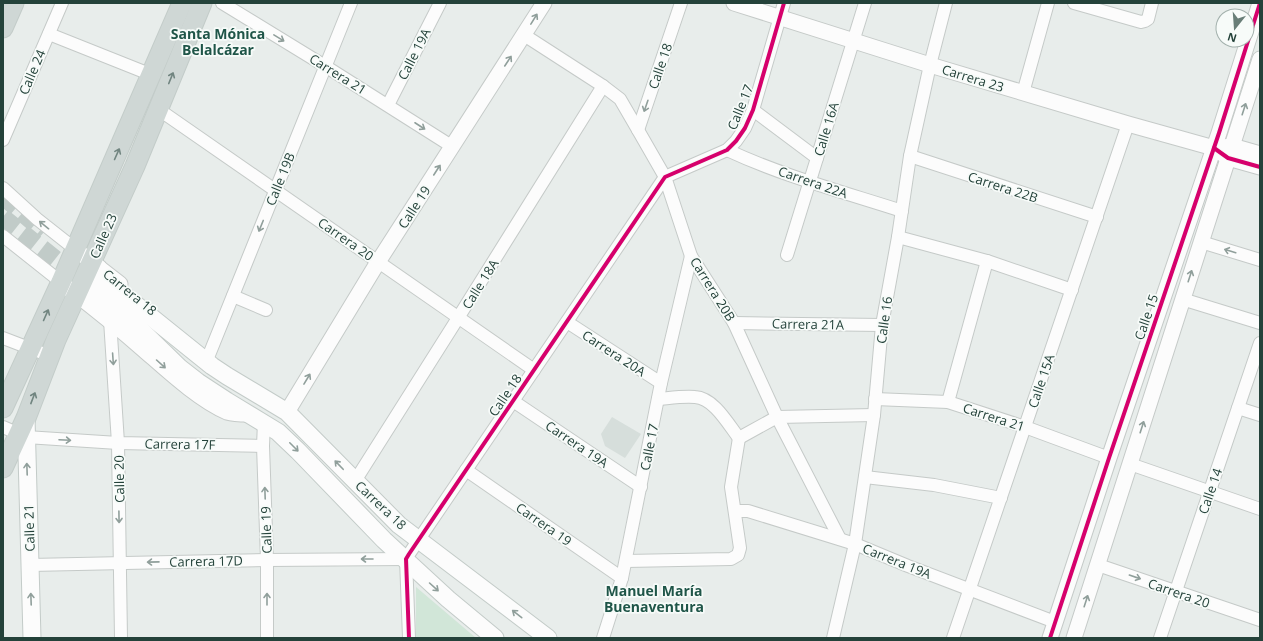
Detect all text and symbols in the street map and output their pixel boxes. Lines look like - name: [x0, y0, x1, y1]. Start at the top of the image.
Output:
- north arrow: [1215, 8, 1255, 48]
- one-way arrow: [530, 14, 538, 25]
- district label: Santa Mónica Belalcázar: [171, 24, 265, 59]
- street label: Calle 19A: [393, 24, 435, 83]
- text: N: [1225, 30, 1238, 47]
- one-way arrow: [273, 34, 284, 42]
- street label: Calle 18: [644, 41, 676, 91]
- street label: Calle 24: [14, 46, 50, 97]
- street label: Carrera 21: [306, 49, 370, 99]
- one-way arrow: [504, 55, 512, 67]
- street label: Carrera 23: [940, 60, 1006, 96]
- one-way arrow: [168, 72, 175, 84]
- street label: Calle 17: [723, 82, 757, 132]
- street label: Calle 16A: [809, 99, 843, 158]
- one-way arrow: [642, 100, 650, 112]
- one-way arrow: [1241, 103, 1248, 116]
- one-way arrow: [414, 122, 425, 130]
- one-way arrow: [114, 148, 122, 160]
- street label: Calle 19B: [261, 150, 299, 208]
- street label: Carrera 22A: [776, 162, 851, 203]
- one-way arrow: [434, 164, 442, 176]
- street label: Carrera 22B: [966, 167, 1040, 207]
- street label: Calle 19: [394, 182, 434, 232]
- street label: Calle 23: [85, 211, 121, 261]
- street label: Carrera 20: [315, 213, 377, 265]
- one-way arrow: [39, 220, 50, 229]
- one-way arrow: [257, 220, 265, 232]
- one-way arrow: [1225, 247, 1237, 255]
- street label: Carrera 20B: [686, 253, 740, 325]
- street label: Calle 18A: [458, 255, 503, 312]
- street label: Carrera 18: [99, 265, 161, 319]
- one-way arrow: [1187, 270, 1194, 283]
- street label: Calle 15: [1130, 292, 1162, 342]
- street label: Calle 16: [872, 295, 896, 345]
- one-way arrow: [43, 310, 50, 322]
- street label: Carrera 21A: [772, 314, 845, 334]
- street label: Carrera 20A: [579, 326, 650, 381]
- street label: Calle 15A: [1023, 351, 1059, 410]
- one-way arrow: [109, 352, 116, 365]
- one-way arrow: [155, 360, 166, 369]
- street label: Calle 18: [484, 370, 526, 420]
- one-way arrow: [303, 374, 311, 385]
- one-way arrow: [30, 393, 38, 405]
- street label: Carrera 21: [961, 399, 1027, 435]
- street label: Carrera 19A: [542, 416, 613, 472]
- one-way arrow: [1139, 420, 1146, 433]
- street label: Calle 17: [636, 422, 662, 472]
- street label: Carrera 17F: [144, 434, 216, 454]
- one-way arrow: [58, 436, 71, 443]
- one-way arrow: [289, 442, 299, 452]
- street label: Calle 20: [110, 455, 128, 503]
- one-way arrow: [334, 460, 344, 470]
- one-way arrow: [24, 463, 31, 476]
- street label: Calle 14: [1194, 465, 1226, 516]
- street label: Carrera 18: [351, 477, 411, 533]
- one-way arrow: [261, 487, 269, 500]
- street label: Carrera 19: [513, 498, 575, 550]
- street label: Calle 21: [19, 504, 39, 552]
- street label: Calle 19: [256, 506, 276, 554]
- one-way arrow: [115, 510, 123, 523]
- street label: Carrera 19A: [860, 539, 935, 583]
- street label: Carrera 17D: [169, 551, 243, 571]
- one-way arrow: [361, 555, 374, 563]
- one-way arrow: [147, 558, 160, 566]
- one-way arrow: [1128, 574, 1140, 582]
- street label: Carrera 20: [1146, 574, 1212, 612]
- district label: Manuel María Buenaventura: [604, 581, 704, 616]
- one-way arrow: [429, 582, 440, 591]
- one-way arrow: [27, 593, 35, 606]
- one-way arrow: [263, 593, 271, 606]
- one-way arrow: [1083, 595, 1090, 608]
- one-way arrow: [511, 610, 522, 618]

